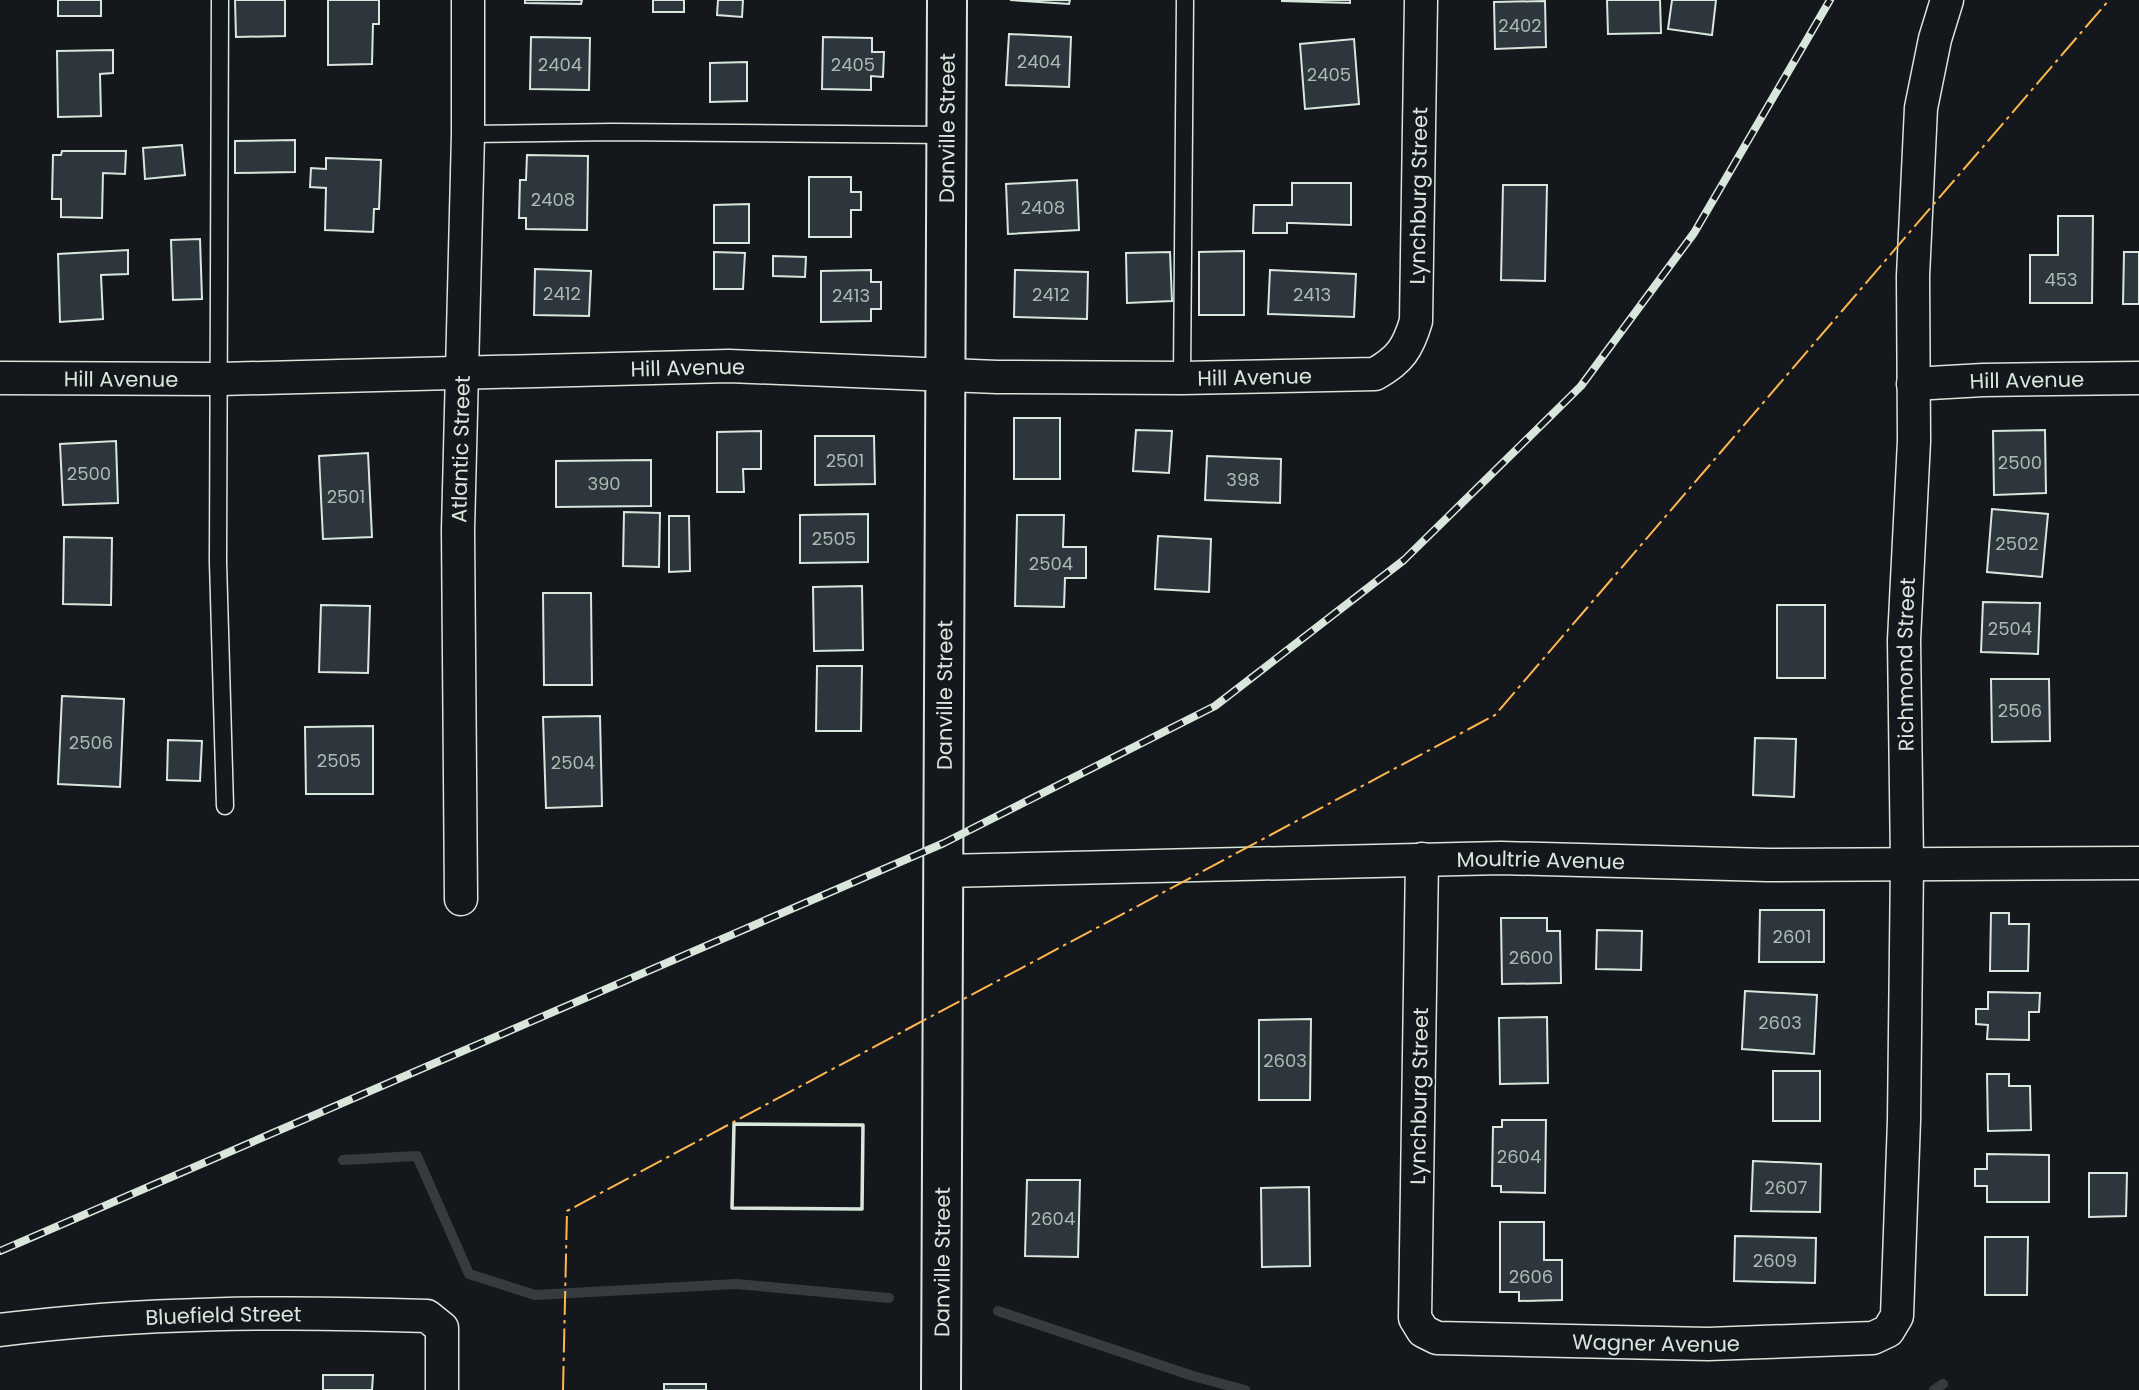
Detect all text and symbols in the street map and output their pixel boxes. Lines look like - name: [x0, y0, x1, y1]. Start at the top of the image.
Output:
- house number: 2402: [1498, 13, 1542, 38]
- house number: 2404: [1017, 49, 1061, 74]
- house number: 2404: [538, 52, 582, 77]
- house number: 2405: [831, 52, 875, 77]
- street label: Danville Street: [932, 53, 961, 203]
- house number: 2405: [1307, 62, 1351, 87]
- street label: Lynchburg Street: [1402, 107, 1434, 285]
- house number: 2408: [531, 187, 575, 212]
- house number: 2408: [1021, 195, 1065, 220]
- house number: 453: [2044, 267, 2078, 292]
- house number: 2412: [543, 281, 581, 306]
- house number: 2412: [1032, 282, 1070, 307]
- house number: 2413: [1293, 282, 1331, 307]
- house number: 2413: [832, 283, 870, 308]
- street label: Hill Avenue: [630, 351, 746, 383]
- street label: Hill Avenue: [1197, 361, 1312, 392]
- street label: Hill Avenue: [64, 364, 178, 393]
- street label: Hill Avenue: [1969, 364, 2084, 395]
- street label: Atlantic Street: [444, 375, 476, 523]
- house number: 2501: [826, 448, 864, 473]
- house number: 2500: [1998, 450, 2042, 475]
- house number: 2500: [67, 461, 111, 486]
- house number: 398: [1226, 467, 1260, 492]
- house number: 390: [587, 471, 621, 496]
- house number: 2501: [327, 484, 365, 509]
- house number: 2505: [812, 526, 856, 551]
- house number: 2502: [1995, 531, 2039, 556]
- house number: 2504: [1029, 551, 1073, 576]
- street label: Richmond Street: [1889, 577, 1922, 752]
- house number: 2504: [1988, 616, 2032, 641]
- street label: Danville Street: [929, 620, 959, 770]
- house number: 2506: [1998, 698, 2042, 723]
- house number: 2506: [69, 730, 113, 755]
- house number: 2505: [317, 748, 361, 773]
- house number: 2504: [551, 750, 595, 775]
- street label: Moultrie Avenue: [1456, 843, 1625, 876]
- house number: 2601: [1773, 924, 1811, 949]
- house number: 2600: [1509, 945, 1553, 970]
- street label: Lynchburg Street: [1403, 1007, 1435, 1185]
- house number: 2603: [1758, 1010, 1802, 1035]
- house number: 2603: [1263, 1048, 1307, 1073]
- house number: 2604: [1497, 1144, 1541, 1169]
- house number: 2607: [1765, 1175, 1808, 1200]
- street label: Danville Street: [927, 1187, 956, 1337]
- house number: 2604: [1031, 1206, 1075, 1231]
- house number: 2609: [1753, 1248, 1797, 1273]
- house number: 2606: [1509, 1264, 1553, 1289]
- street label: Bluefield Street: [145, 1299, 301, 1332]
- street label: Wagner Avenue: [1572, 1326, 1740, 1359]

